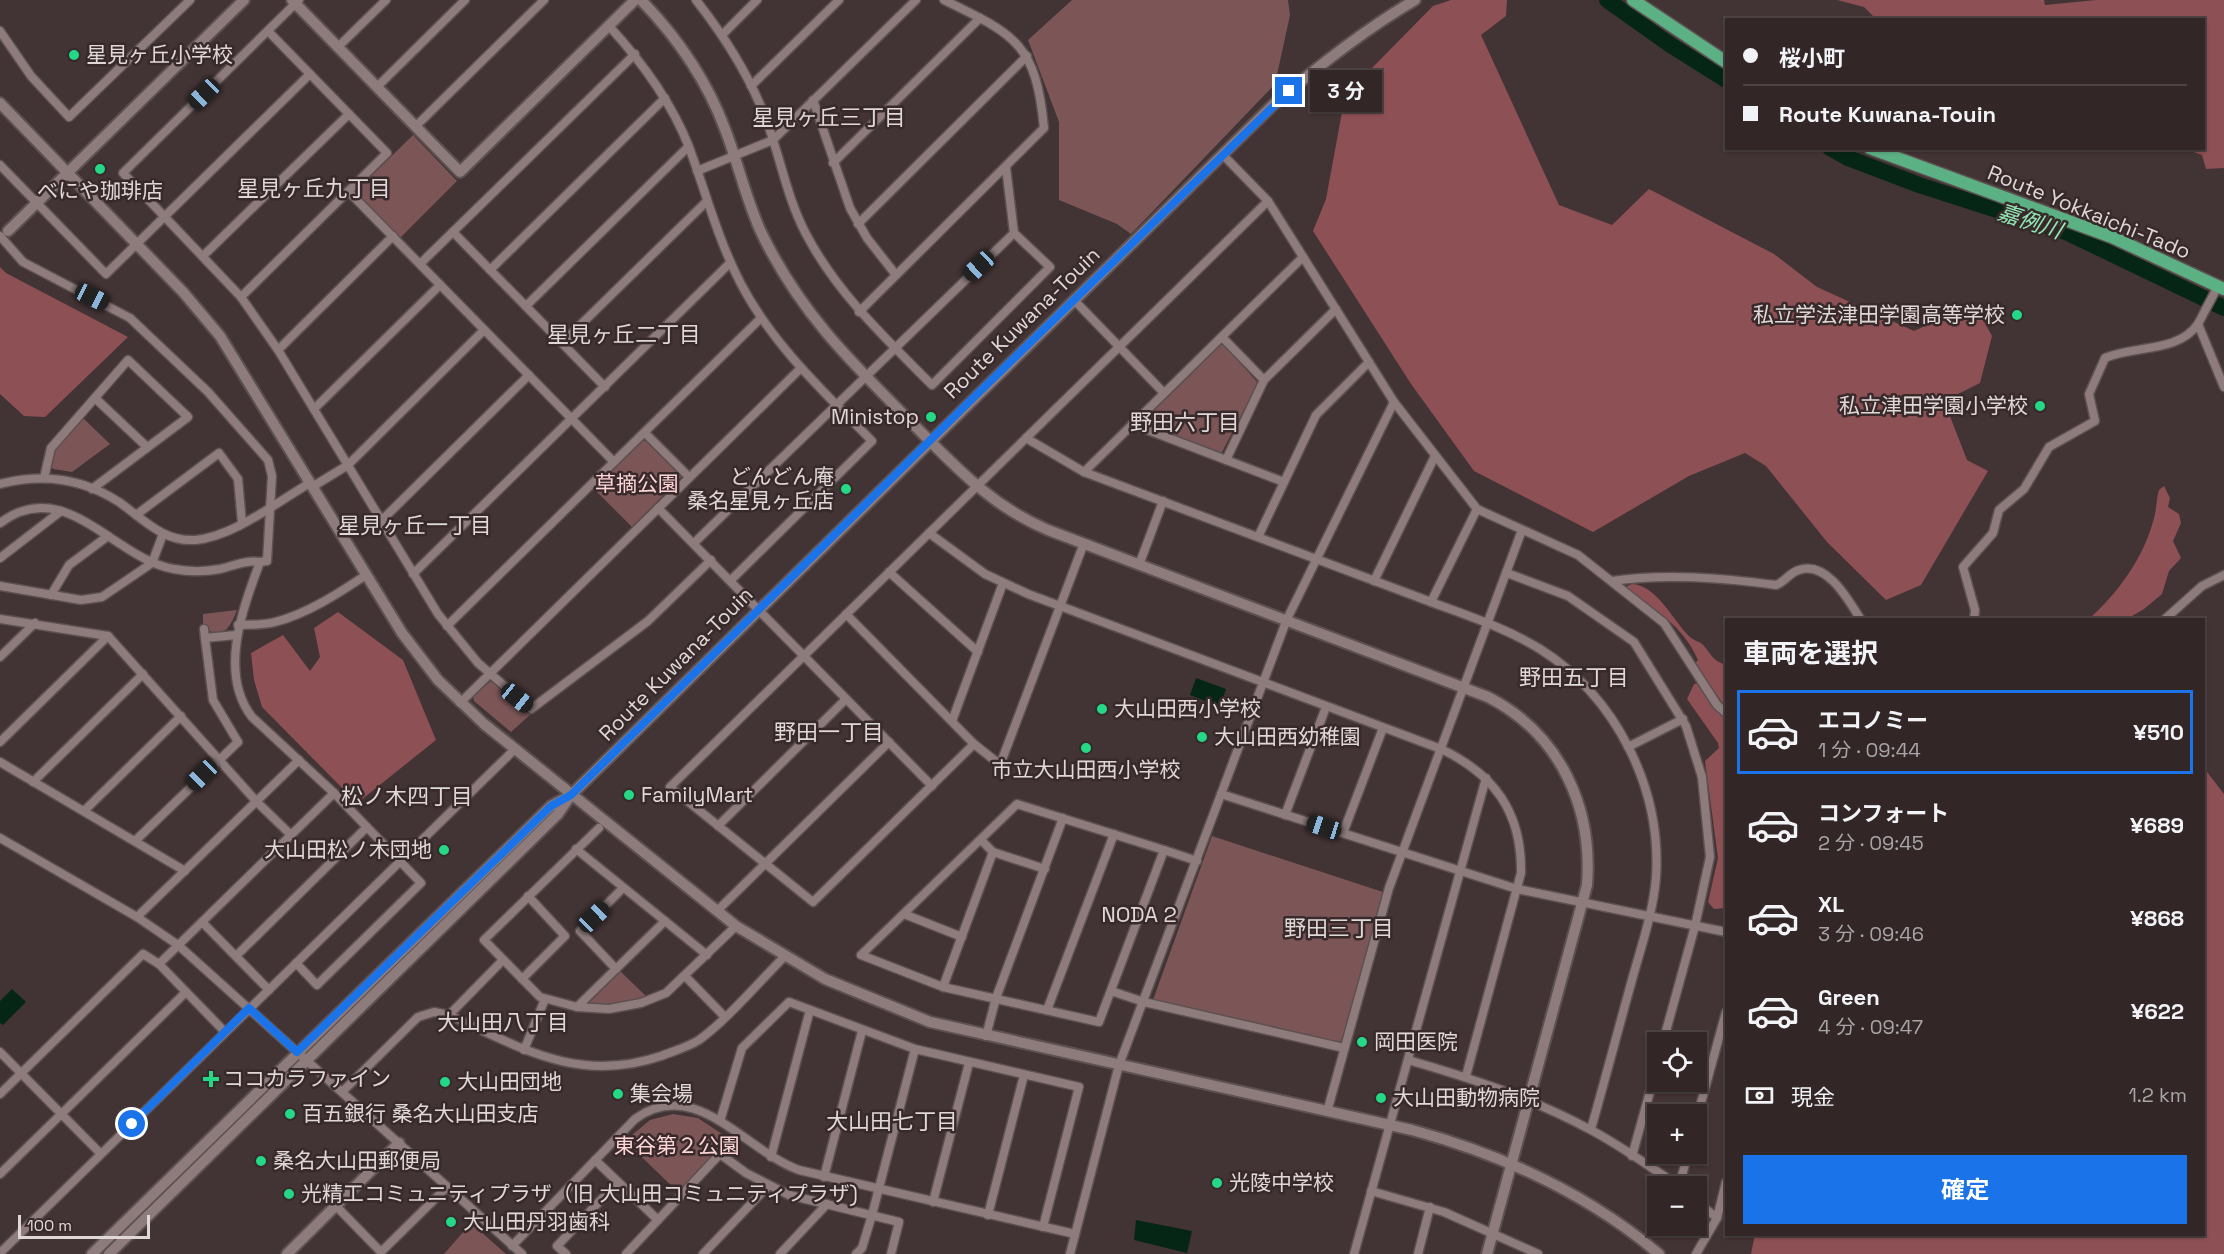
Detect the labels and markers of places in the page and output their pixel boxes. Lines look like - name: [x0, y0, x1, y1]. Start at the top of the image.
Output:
- place label: 星見ヶ丘小学校: [86, 41, 233, 68]
- marker: 星見ヶ丘小学校: [67, 48, 81, 62]
- marker: べにや珈琲店: [93, 162, 107, 176]
- place label: べにや珈琲店: [37, 177, 163, 204]
- place label: 私立学法津田学園高等学校: [1753, 301, 2005, 328]
- marker: 私立学法津田学園高等学校: [2010, 308, 2024, 322]
- place label: 私立津田学園小学校: [1839, 392, 2028, 419]
- marker: 私立津田学園小学校: [2033, 399, 2047, 413]
- place label: Ministop: [831, 403, 919, 430]
- marker: Ministop: [924, 410, 938, 424]
- place label: どんどん庵 桑名星見ヶ丘店: [687, 463, 834, 514]
- marker: どんどん庵 桑名星見ヶ丘店: [839, 482, 853, 496]
- place label: 大山田西小学校: [1114, 695, 1261, 722]
- marker: 大山田西小学校: [1095, 702, 1109, 716]
- place label: 大山田西幼稚園: [1214, 723, 1361, 750]
- marker: 大山田西幼稚園: [1195, 730, 1209, 744]
- marker: 市立大山田西小学校: [1079, 741, 1093, 755]
- place label: 市立大山田西小学校: [992, 756, 1181, 783]
- place label: FamilyMart: [641, 781, 753, 808]
- marker: FamilyMart: [622, 788, 636, 802]
- place label: 大山田松ノ木団地: [264, 836, 432, 863]
- marker: 大山田松ノ木団地: [437, 843, 451, 857]
- place label: 岡田医院: [1374, 1028, 1458, 1055]
- marker: 岡田医院: [1355, 1035, 1369, 1049]
- place label: ココカラファイン: [223, 1065, 391, 1092]
- place label: 大山田団地: [457, 1068, 562, 1095]
- marker: ココカラファイン: [204, 1072, 218, 1086]
- marker: 大山田団地: [438, 1075, 452, 1089]
- place label: 集会場: [630, 1080, 693, 1107]
- place label: 大山田動物病院: [1393, 1084, 1540, 1111]
- marker: 集会場: [611, 1087, 625, 1101]
- marker: 大山田動物病院: [1374, 1091, 1388, 1105]
- place label: 百五銀行 桑名大山田支店: [302, 1100, 538, 1127]
- marker: 百五銀行 桑名大山田支店: [283, 1107, 297, 1121]
- place label: 桑名大山田郵便局: [273, 1147, 441, 1174]
- marker: 桑名大山田郵便局: [254, 1154, 268, 1168]
- place label: 光陵中学校: [1229, 1169, 1334, 1196]
- marker: 光陵中学校: [1210, 1176, 1224, 1190]
- place label: 光精工コミュニティプラザ（旧 大山田コミュニティプラザ): [301, 1180, 858, 1207]
- marker: 光精工コミュニティプラザ（旧 大山田コミュニティプラザ): [282, 1187, 296, 1201]
- place label: 大山田丹羽歯科: [463, 1208, 610, 1235]
- marker: 大山田丹羽歯科: [444, 1215, 458, 1229]

